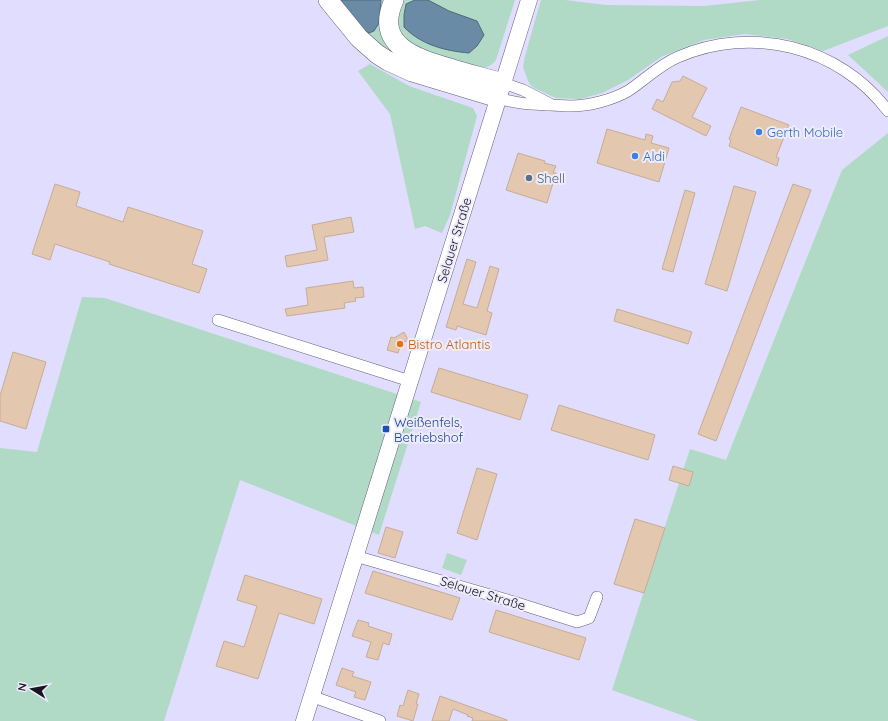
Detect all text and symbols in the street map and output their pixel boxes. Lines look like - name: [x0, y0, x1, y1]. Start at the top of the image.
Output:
- place label: Gerth Mobile: [767, 124, 843, 140]
- marker: Gerth Mobile: [754, 127, 764, 137]
- place label: Aldi: [643, 148, 665, 164]
- marker: Aldi: [630, 151, 640, 161]
- place label: Shell: [537, 170, 565, 186]
- marker: Shell: [524, 173, 534, 183]
- street label: Selauer Straße: [433, 195, 475, 285]
- place label: Bistro Atlantis: [408, 336, 490, 352]
- marker: Bistro Atlantis: [395, 339, 405, 349]
- place label: Weißenfels, Betriebshof: [394, 414, 464, 445]
- marker: Weißenfels, Betriebshof: [381, 424, 391, 434]
- street label: Selauer Straße: [438, 572, 528, 614]
- north arrow: [12, 669, 52, 709]
- text: N: [15, 682, 30, 692]

